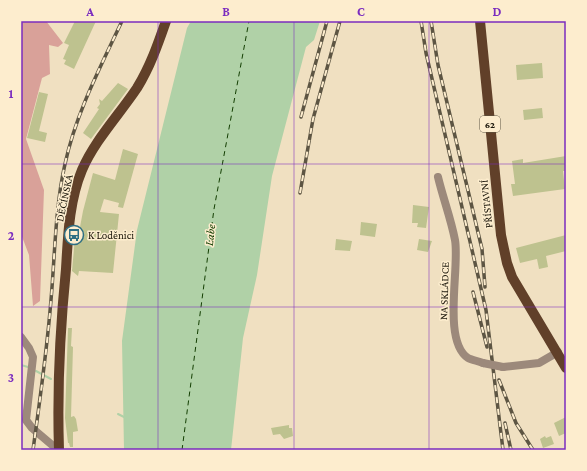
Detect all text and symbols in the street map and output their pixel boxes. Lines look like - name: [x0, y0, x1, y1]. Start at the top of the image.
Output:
- text: A: [85, 4, 94, 19]
- text: B: [222, 4, 230, 19]
- text: C: [357, 4, 365, 19]
- text: D: [493, 4, 502, 19]
- text: 1: [9, 86, 14, 101]
- road number: 62: [480, 116, 500, 132]
- street label: DĚČÍNSKÁ: [53, 173, 75, 223]
- street label: PŘÍSTAVNÍ: [477, 179, 495, 229]
- water label: Labe: [202, 223, 218, 247]
- bus stop icon: K Loděnici: [63, 224, 85, 246]
- text: 2: [8, 228, 15, 243]
- place label: K Loděnici: [88, 229, 134, 241]
- street label: NA SKLÁDCE: [437, 262, 451, 320]
- text: 3: [8, 370, 14, 385]

